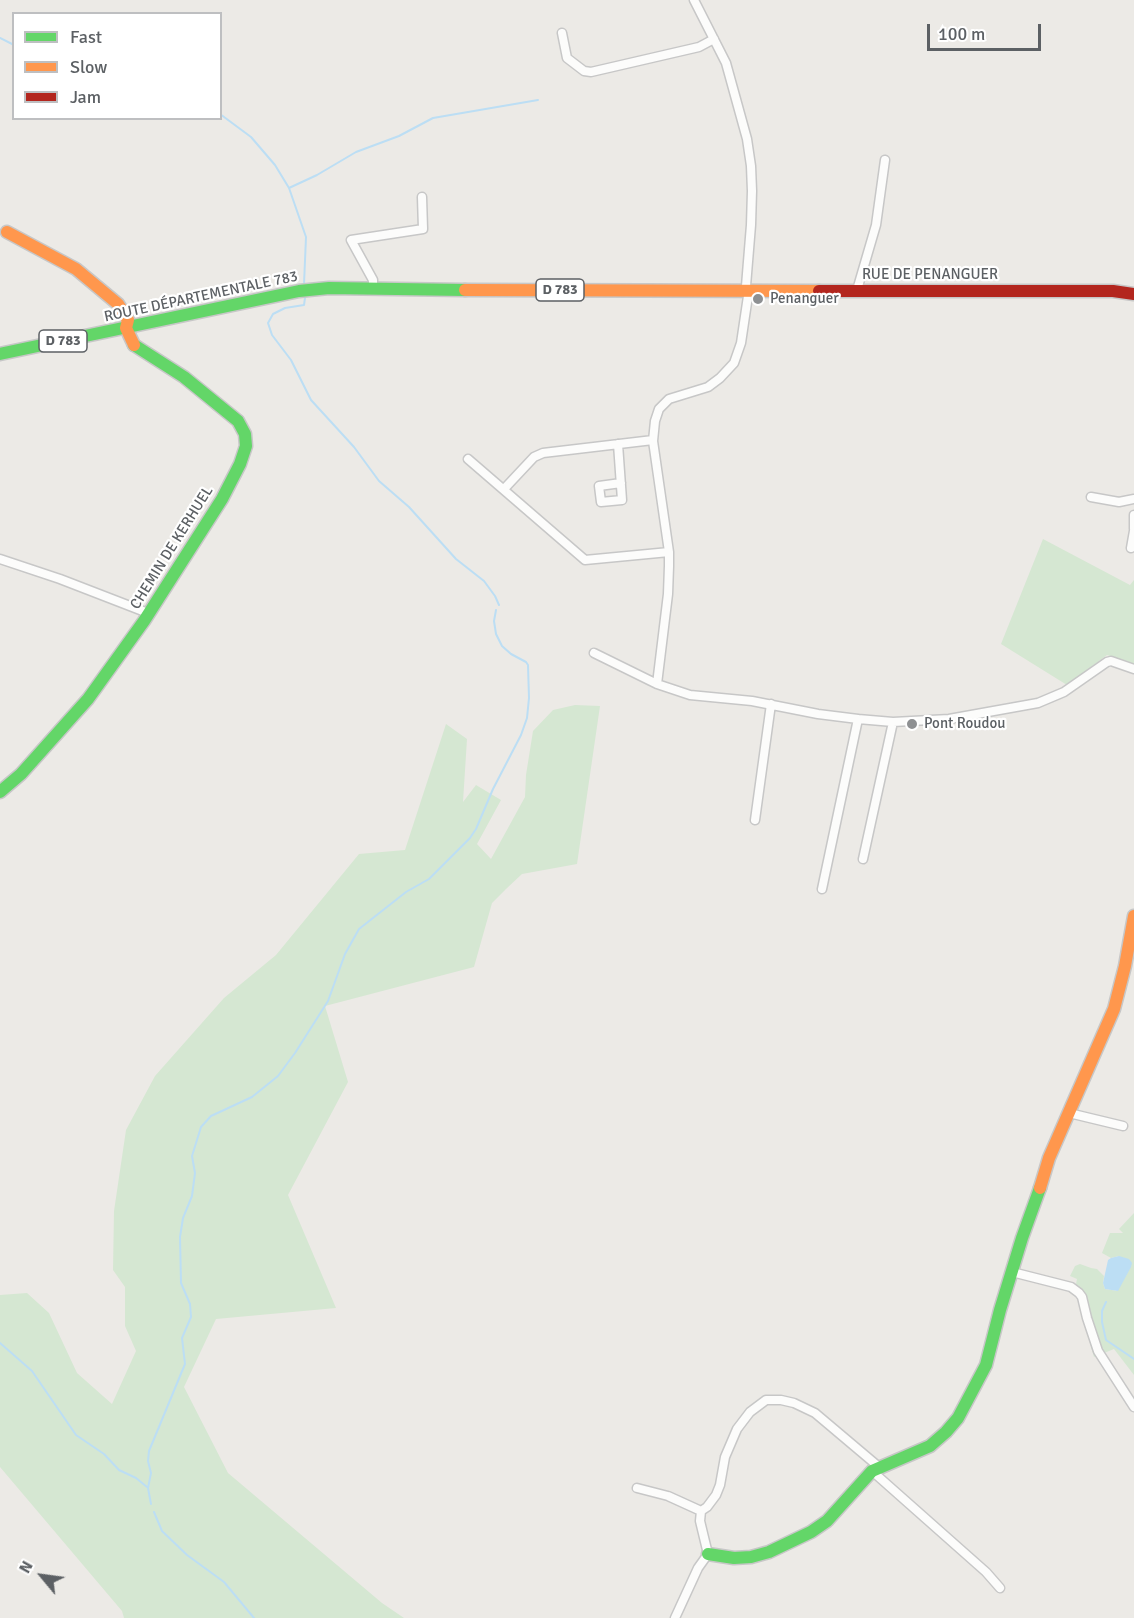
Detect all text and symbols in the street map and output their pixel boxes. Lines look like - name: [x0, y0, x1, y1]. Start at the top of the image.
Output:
- legend: [12, 12, 222, 120]
- scale bar: [930, 12, 1044, 50]
- text: 100 m: [938, 23, 985, 45]
- text: Fast: [70, 26, 102, 48]
- text: Slow: [70, 56, 107, 78]
- text: Jam: [70, 86, 101, 108]
- street label: RUE DE PENANGUER: [862, 266, 998, 284]
- street label: ROUTE DÉPARTEMENTALE 783: [102, 268, 300, 326]
- road number: D 783: [536, 279, 584, 301]
- place label: Penanguer: [770, 290, 839, 308]
- marker: Penanguer: [751, 292, 765, 306]
- road number: D 783: [39, 330, 87, 352]
- street label: CHEMIN DE KERHUEL: [127, 483, 217, 613]
- place label: Pont Roudou: [924, 715, 1005, 733]
- marker: Pont Roudou: [905, 717, 919, 731]
- north arrow: [12, 1546, 72, 1606]
- text: N: [15, 1558, 38, 1577]

